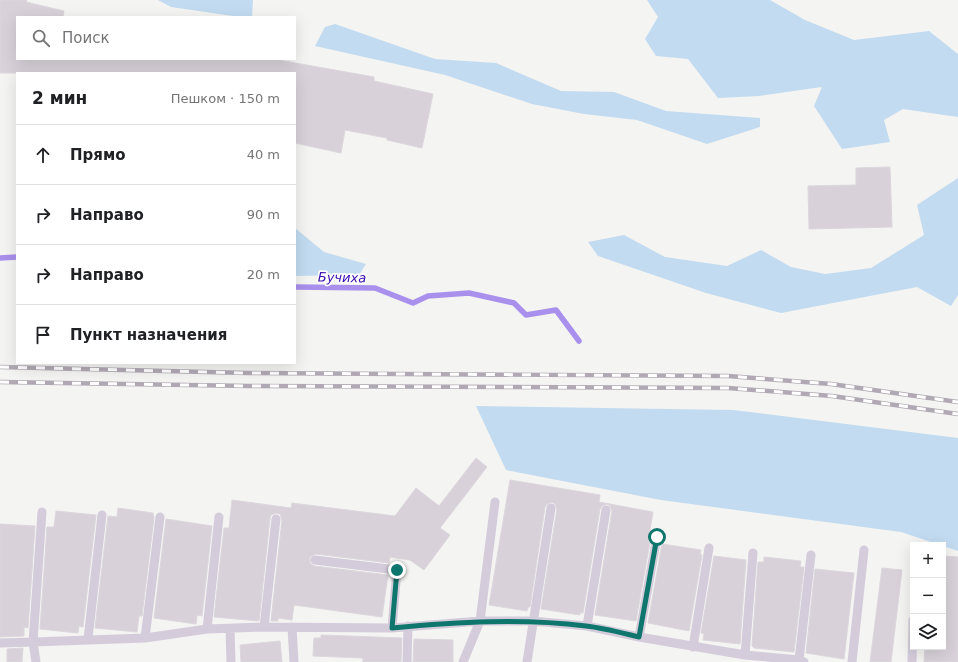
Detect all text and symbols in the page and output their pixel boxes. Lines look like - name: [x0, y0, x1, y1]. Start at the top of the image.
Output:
- search box: [16, 16, 296, 60]
- icon: search: [30, 27, 52, 49]
- text: Поиск: [62, 29, 110, 47]
- text: 2 мин: [32, 88, 87, 108]
- text: Пешком · 150 m: [171, 91, 280, 106]
- icon: ahead: [32, 144, 54, 166]
- text: Прямо: [70, 146, 126, 164]
- text: 40 m: [247, 147, 280, 162]
- icon: right: [32, 204, 54, 226]
- text: Направо: [70, 206, 144, 224]
- text: 90 m: [247, 207, 280, 222]
- icon: right: [32, 264, 54, 286]
- text: Направо: [70, 266, 144, 284]
- text: 20 m: [247, 267, 280, 282]
- water label: Бучиха: [318, 270, 366, 285]
- icon: arrive: [32, 324, 54, 346]
- text: Пункт назначения: [70, 326, 227, 344]
- route start: [648, 528, 666, 546]
- map controls: [910, 542, 946, 650]
- button: +: [910, 542, 946, 578]
- route end: [388, 561, 406, 579]
- button: −: [910, 578, 946, 614]
- button: layers: [910, 614, 946, 650]

